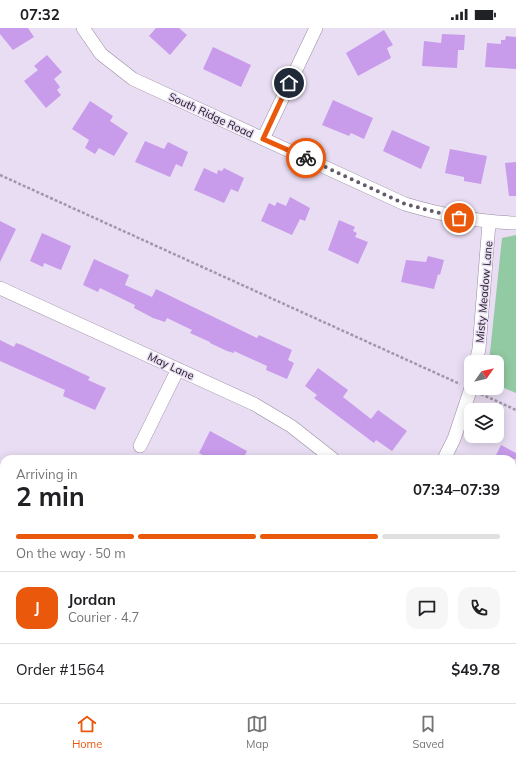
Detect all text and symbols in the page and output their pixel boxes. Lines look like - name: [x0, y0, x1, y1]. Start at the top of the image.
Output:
- text: 07:32: [20, 5, 60, 24]
- pin: [272, 66, 306, 100]
- icon: home: [278, 72, 300, 94]
- street label: South Ridge Road: [166, 89, 256, 141]
- courier: [286, 138, 326, 178]
- icon: bike: [295, 147, 317, 169]
- pin: [442, 201, 476, 235]
- icon: bag: [448, 207, 470, 229]
- street label: Misty Meadow Lane: [473, 240, 495, 344]
- street label: May Lane: [146, 349, 196, 383]
- north arrow: [464, 355, 504, 395]
- map controls: [464, 355, 504, 443]
- button: layers: [464, 403, 504, 443]
- text: Arriving in: [16, 466, 78, 482]
- text: 2 min: [16, 480, 85, 513]
- text: 07:34–07:39: [413, 480, 500, 499]
- text: On the way · 50 m: [16, 545, 126, 561]
- button: chat: [406, 587, 448, 629]
- button: phone: [458, 587, 500, 629]
- text: Jordan: [68, 590, 116, 609]
- text: J: [34, 598, 40, 617]
- text: Courier · 4.7: [68, 609, 139, 625]
- text: Order #1564: [16, 660, 104, 679]
- text: $49.78: [451, 660, 500, 679]
- tab: Home: [72, 713, 102, 751]
- tab: Map: [246, 713, 269, 751]
- tab: Saved: [412, 713, 444, 751]

